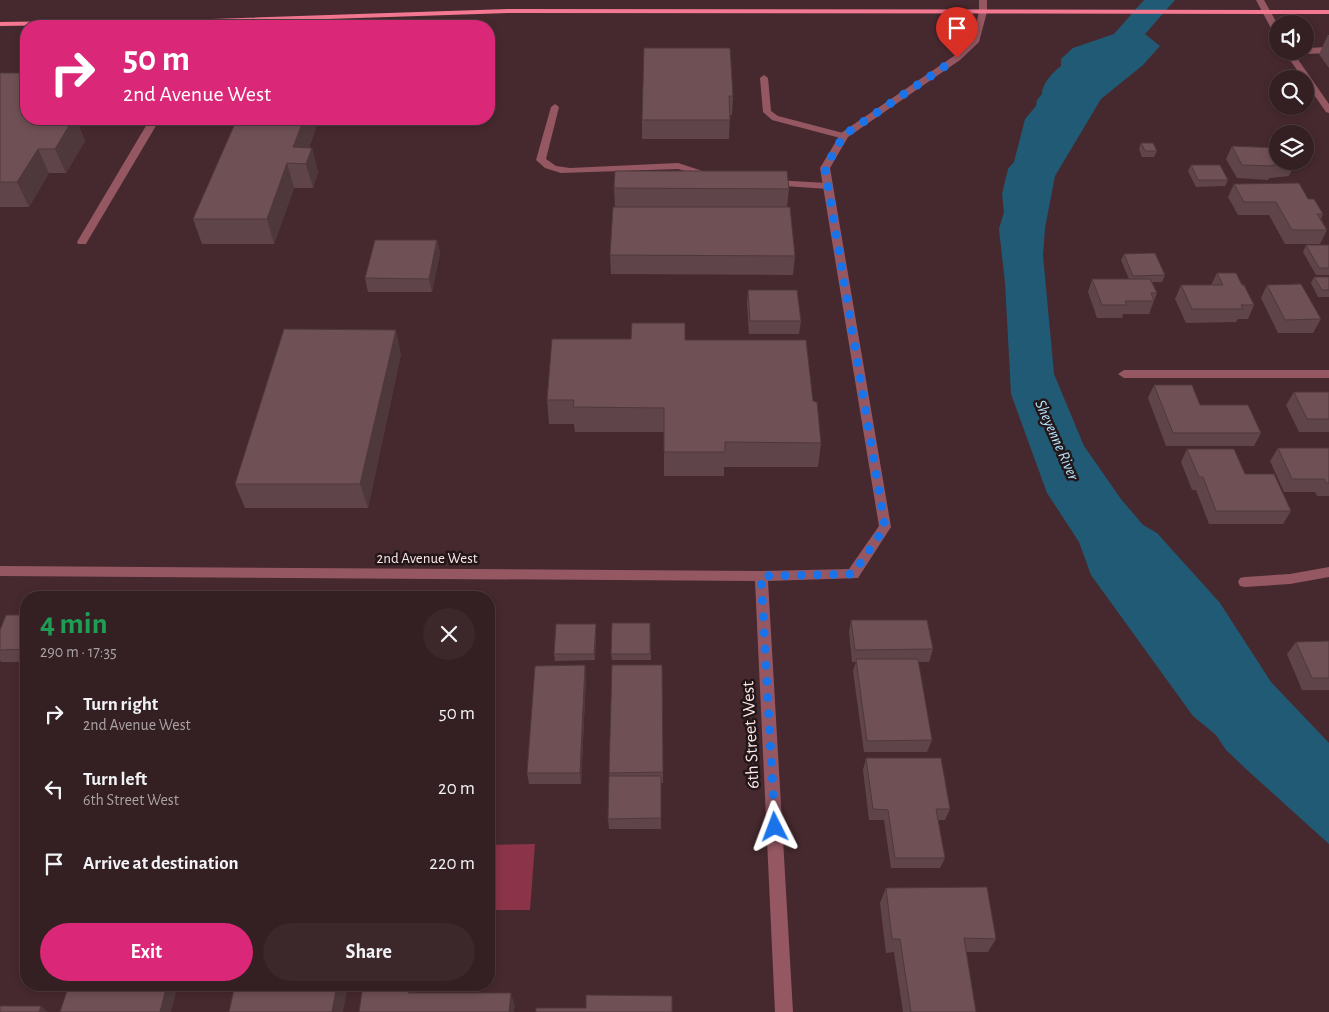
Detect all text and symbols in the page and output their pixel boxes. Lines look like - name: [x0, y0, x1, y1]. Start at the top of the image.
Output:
- pin: [936, 7, 978, 58]
- icon: arrive: [943, 14, 971, 42]
- map controls: [1269, 15, 1314, 170]
- button: sound: [1269, 15, 1314, 60]
- icon: right: [40, 40, 105, 105]
- text: 50 m: [123, 42, 190, 77]
- button: search: [1269, 70, 1314, 115]
- text: 2nd Avenue West: [123, 83, 271, 105]
- button: layers: [1269, 125, 1314, 170]
- water label: Sheyenne River: [1032, 398, 1082, 483]
- street label: 2nd Avenue West: [377, 551, 478, 566]
- button: close: [423, 608, 475, 660]
- text: 4 min: [40, 609, 108, 639]
- text: 290 m · 17:35: [40, 644, 117, 660]
- street label: 6th Street West: [739, 680, 763, 789]
- text: Turn right: [83, 695, 158, 714]
- icon: right: [40, 700, 68, 728]
- text: 50 m: [439, 704, 475, 723]
- text: 2nd Avenue West: [83, 717, 191, 733]
- text: Turn left: [83, 770, 147, 789]
- icon: left: [40, 775, 68, 803]
- text: 20 m: [438, 779, 475, 798]
- text: 6th Street West: [83, 792, 179, 808]
- position arrow: [748, 800, 800, 852]
- icon: arrive: [40, 850, 68, 878]
- text: Arrive at destination: [83, 854, 239, 873]
- text: 220 m: [429, 854, 475, 873]
- button: Exit: [40, 923, 253, 981]
- button: Share: [263, 923, 475, 981]

